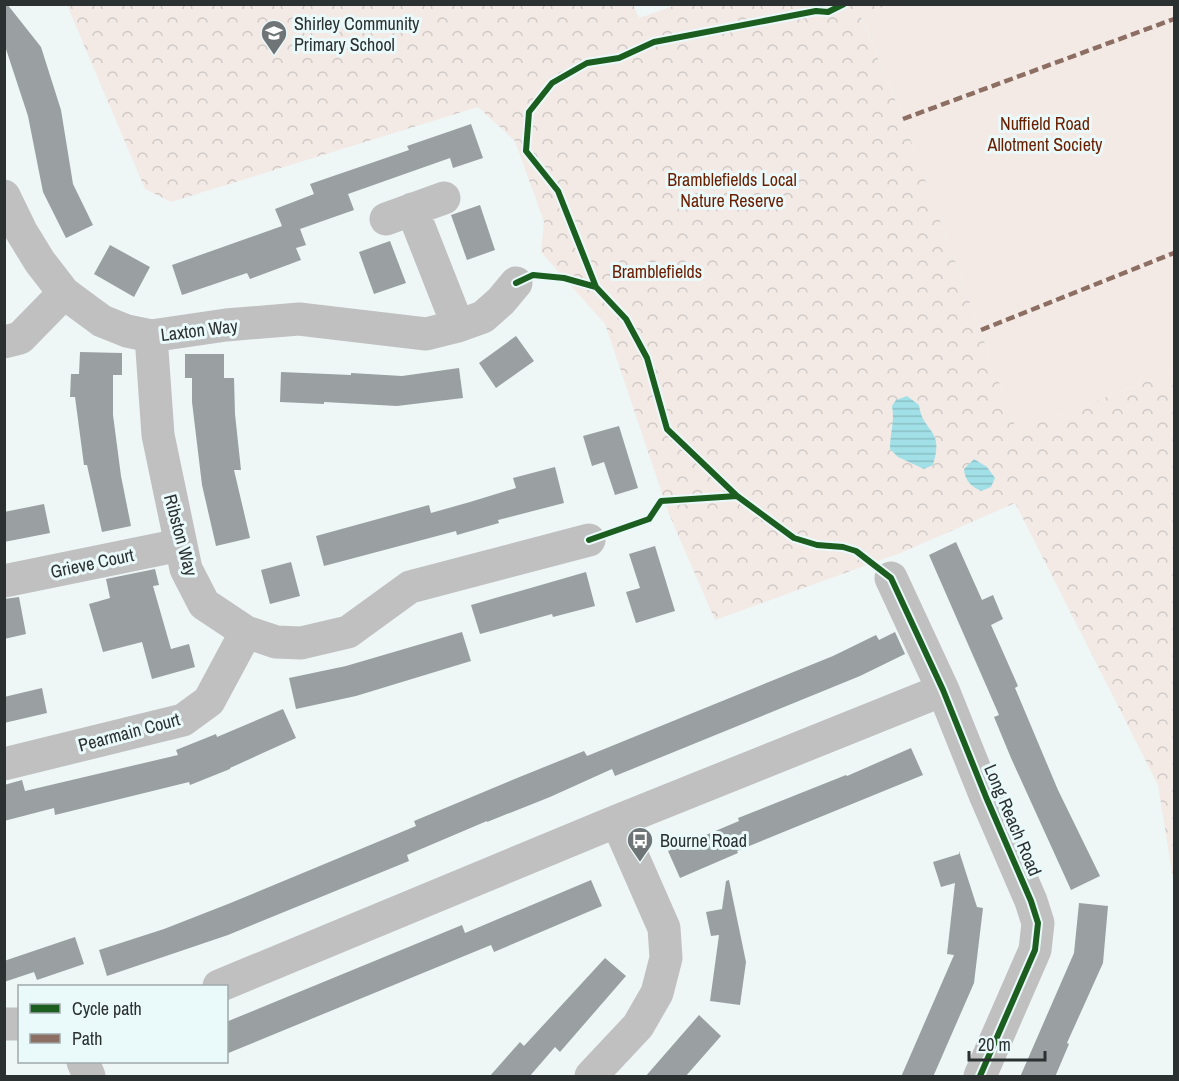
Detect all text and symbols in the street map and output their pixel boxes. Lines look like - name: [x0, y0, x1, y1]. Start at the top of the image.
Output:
- place label: Shirley Community Primary School: [294, 11, 420, 57]
- school or university icon: Shirley Community Primary School: [259, 18, 289, 56]
- park label: Nuffield Road Allotment Society: [987, 111, 1103, 157]
- park label: Bramblefields Local Nature Reserve: [667, 167, 797, 213]
- park label: Bramblefields: [612, 259, 702, 284]
- street label: Laxton Way: [159, 313, 240, 347]
- street label: Ribston Way: [158, 491, 204, 579]
- street label: Grieve Court: [48, 542, 136, 584]
- street label: Pearmain Court: [75, 706, 183, 758]
- street label: Long Reach Road: [978, 760, 1048, 880]
- bus stop icon: Bourne Road: [625, 825, 655, 863]
- place label: Bourne Road: [660, 828, 747, 853]
- legend: [18, 985, 228, 1063]
- text: Cycle path: [72, 996, 142, 1021]
- scale bar: [969, 1024, 1046, 1062]
- text: Path: [72, 1026, 102, 1051]
- text: 20 m: [978, 1032, 1011, 1057]

